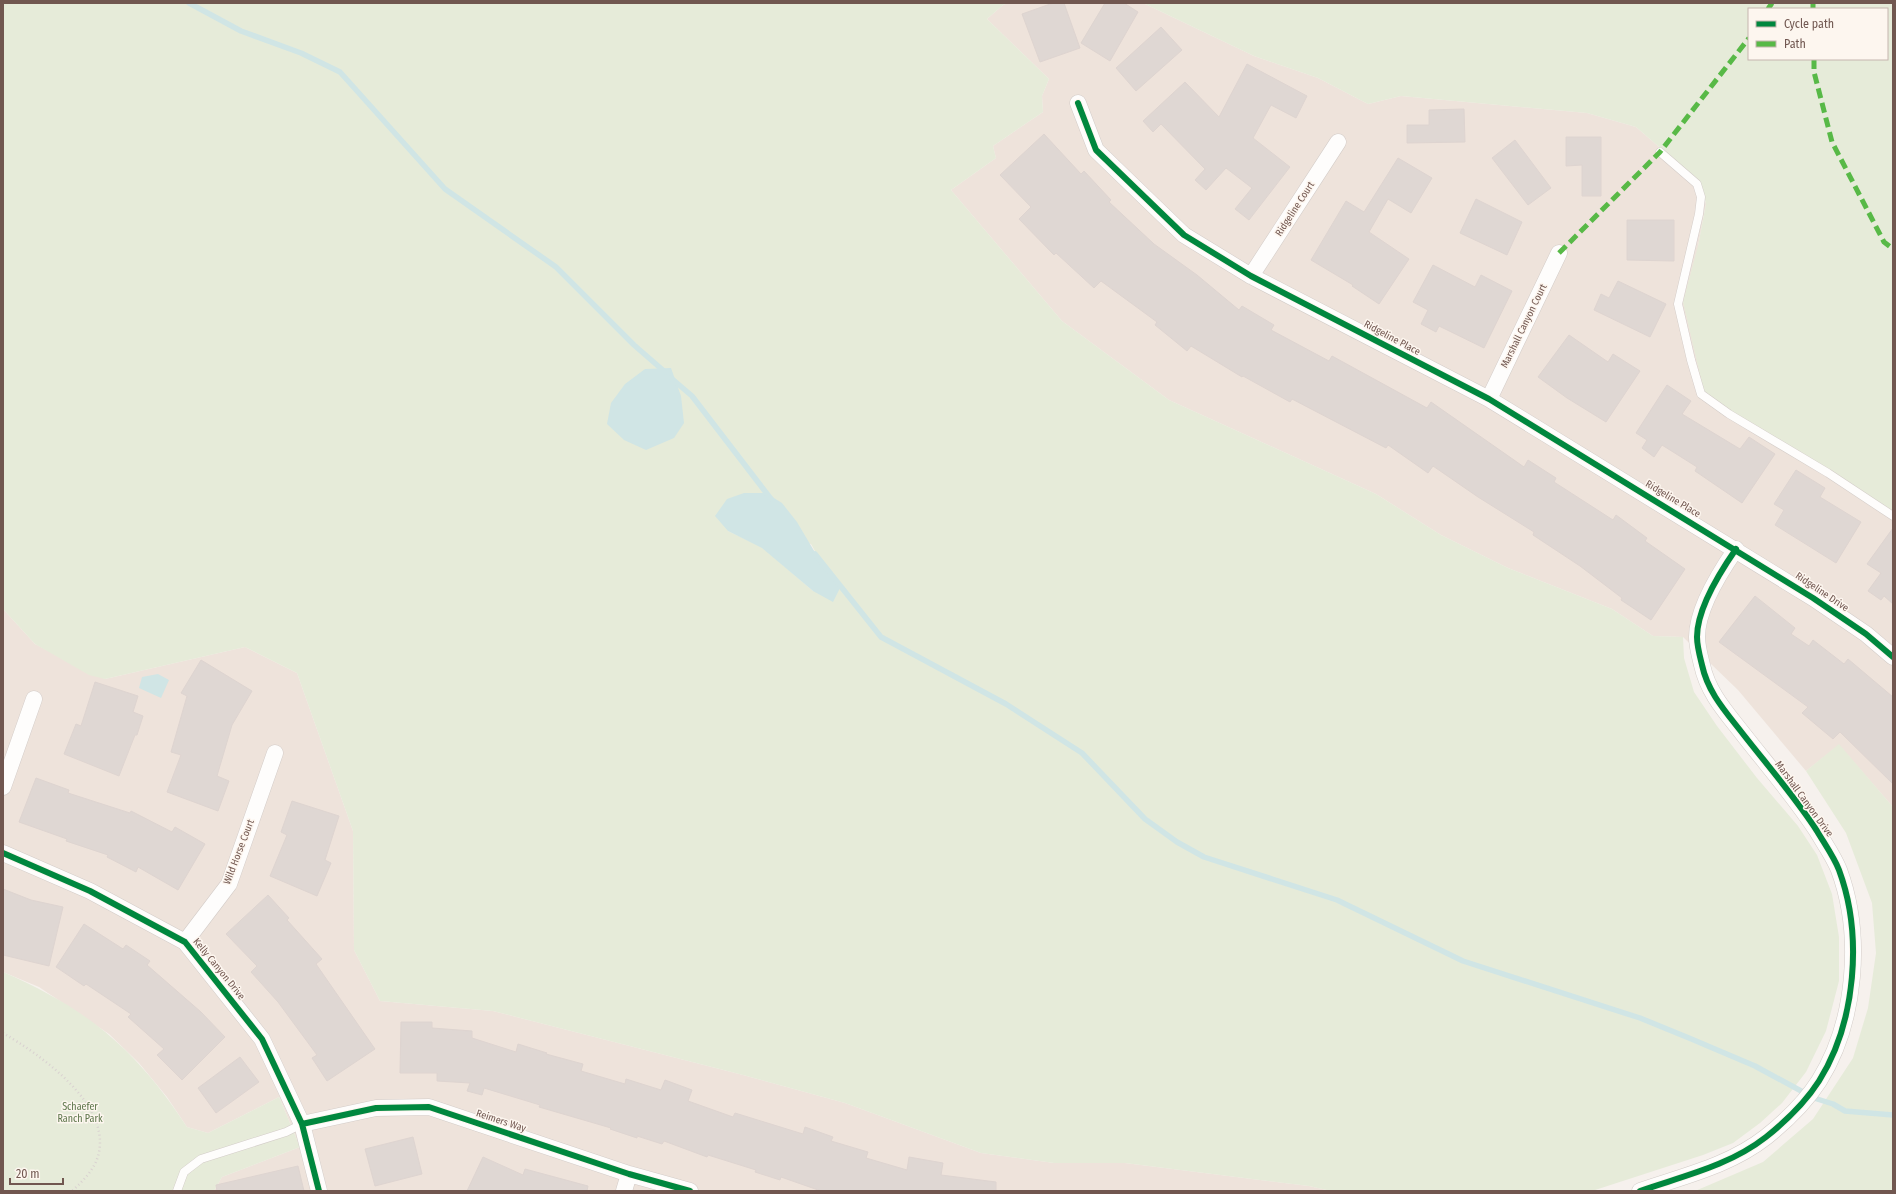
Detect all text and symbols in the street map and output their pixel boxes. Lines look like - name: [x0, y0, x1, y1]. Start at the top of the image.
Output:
- legend: [1748, 8, 1888, 60]
- text: Cycle path: [1784, 17, 1834, 31]
- text: Path: [1784, 37, 1806, 51]
- street label: Ridgeline Court: [1273, 179, 1317, 239]
- street label: Marshall Canyon Court: [1498, 281, 1550, 370]
- street label: Ridgeline Place: [1362, 318, 1422, 358]
- street label: Ridgeline Place: [1643, 478, 1703, 520]
- street label: Ridgeline Drive: [1793, 570, 1851, 614]
- street label: Marshall Canyon Drive: [1772, 759, 1836, 839]
- street label: Wild Horse Court: [221, 817, 257, 886]
- street label: Kelly Canyon Drive: [191, 936, 247, 1002]
- park label: Schaefer Ranch Park: [57, 1101, 103, 1125]
- street label: Reimers Way: [475, 1107, 528, 1135]
- scale bar: [10, 1160, 63, 1186]
- text: 20 m: [16, 1167, 40, 1181]

